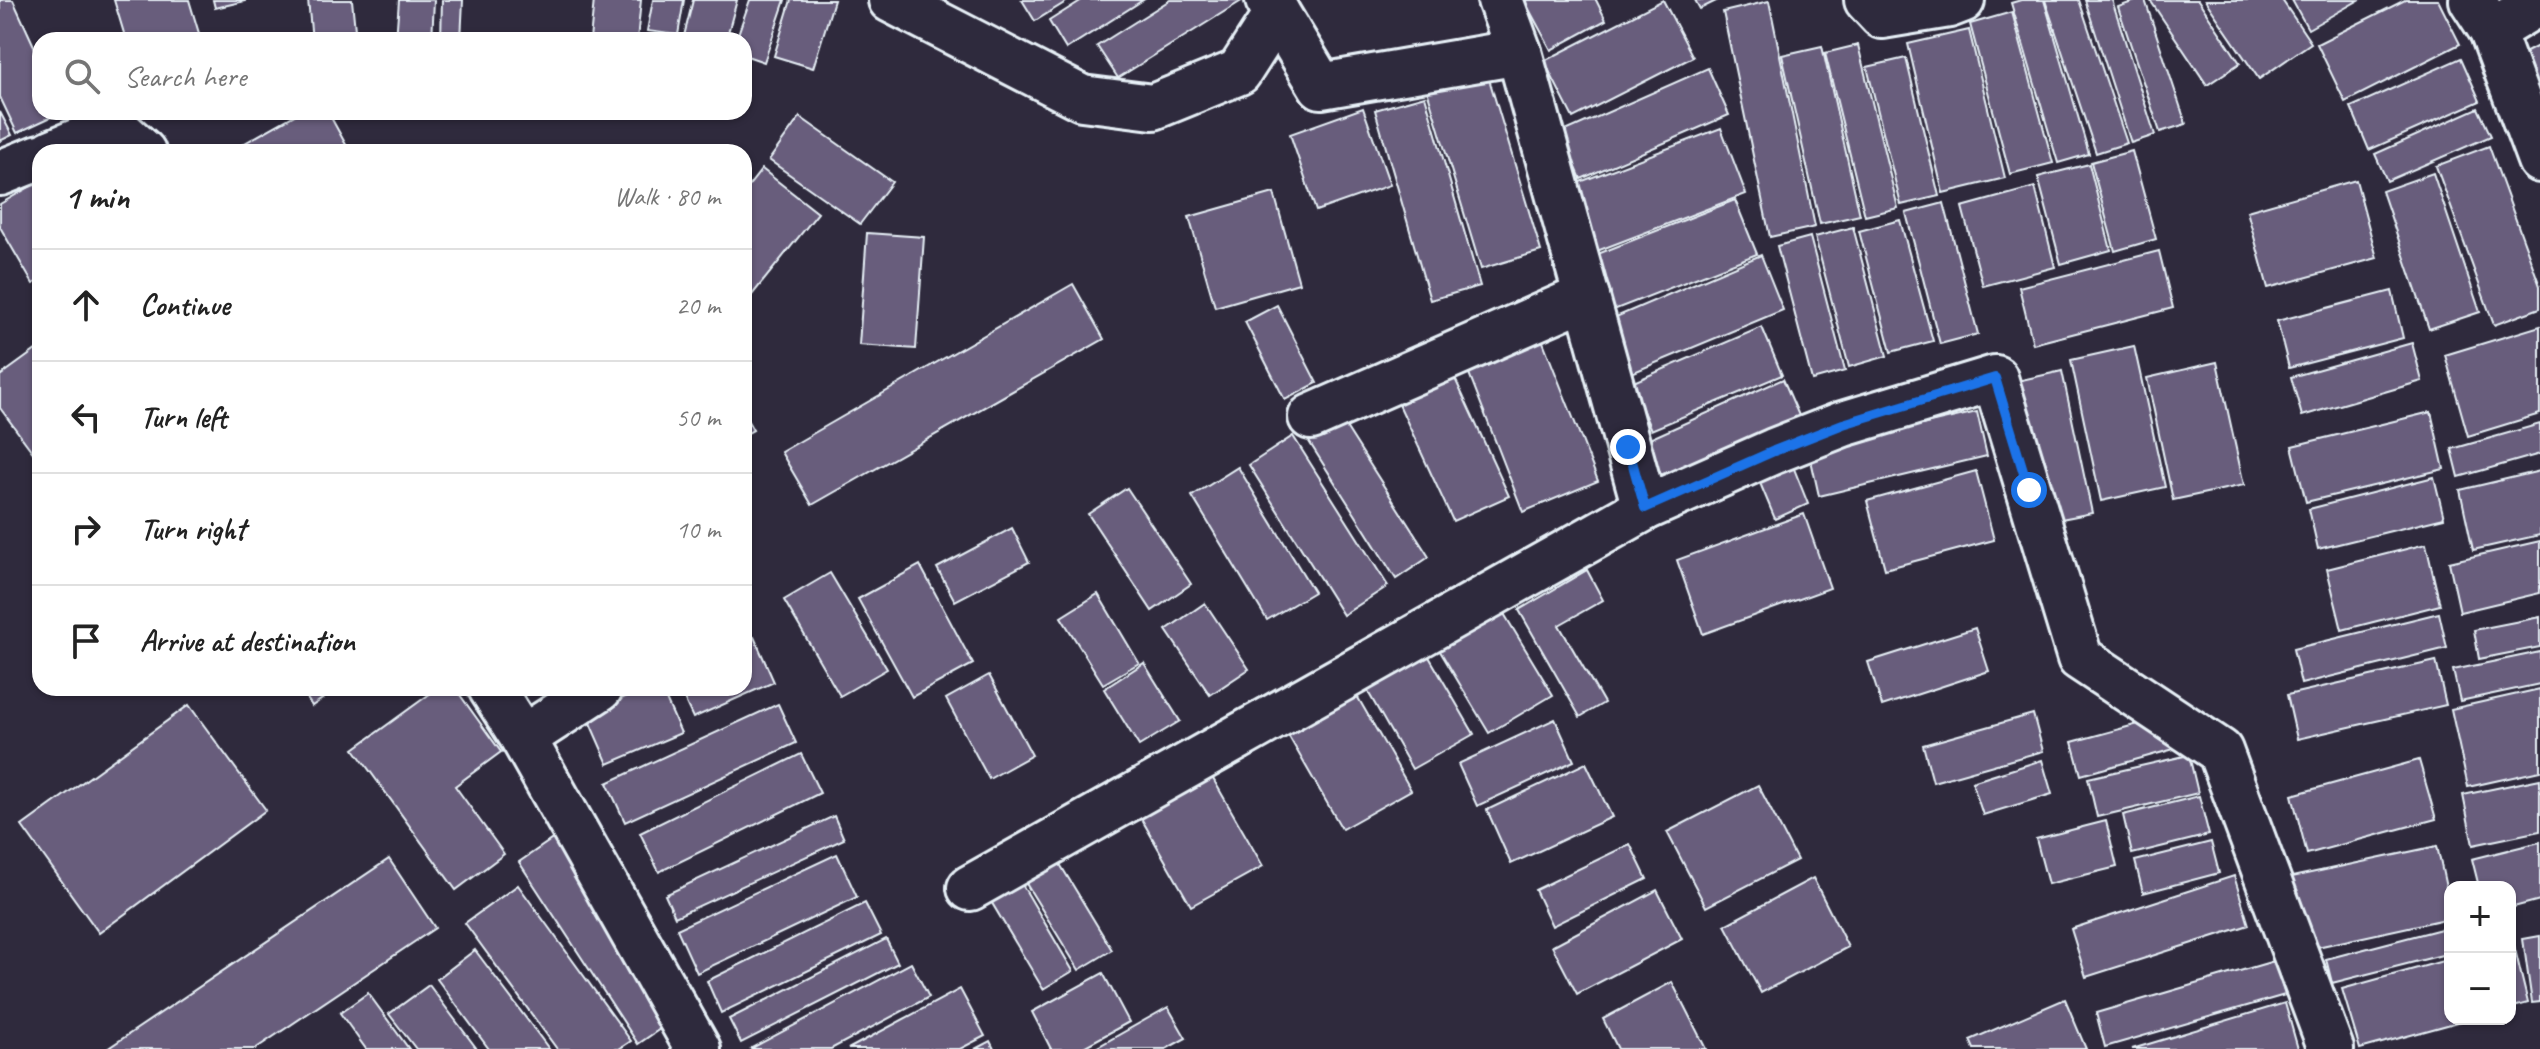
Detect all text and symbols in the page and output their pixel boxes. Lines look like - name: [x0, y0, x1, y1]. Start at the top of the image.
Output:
- search box: [32, 32, 752, 120]
- icon: search: [60, 54, 104, 98]
- text: Search here: [124, 57, 246, 95]
- text: 1 min: [64, 175, 129, 218]
- text: Walk · 80 m: [614, 180, 720, 213]
- icon: ahead: [64, 283, 108, 327]
- text: Continue: [140, 286, 230, 324]
- text: 20 m: [676, 289, 720, 322]
- icon: left: [64, 395, 108, 439]
- text: Turn left: [140, 398, 227, 436]
- text: 50 m: [676, 401, 720, 434]
- route end: [1610, 429, 1646, 465]
- route start: [2011, 472, 2047, 508]
- icon: right: [64, 507, 108, 551]
- text: Turn right: [140, 510, 245, 548]
- text: 10 m: [676, 513, 720, 546]
- icon: arrive: [64, 619, 108, 663]
- text: Arrive at destination: [140, 622, 355, 660]
- map controls: [2444, 881, 2516, 1025]
- button: +: [2444, 881, 2516, 953]
- button: −: [2444, 953, 2516, 1025]

